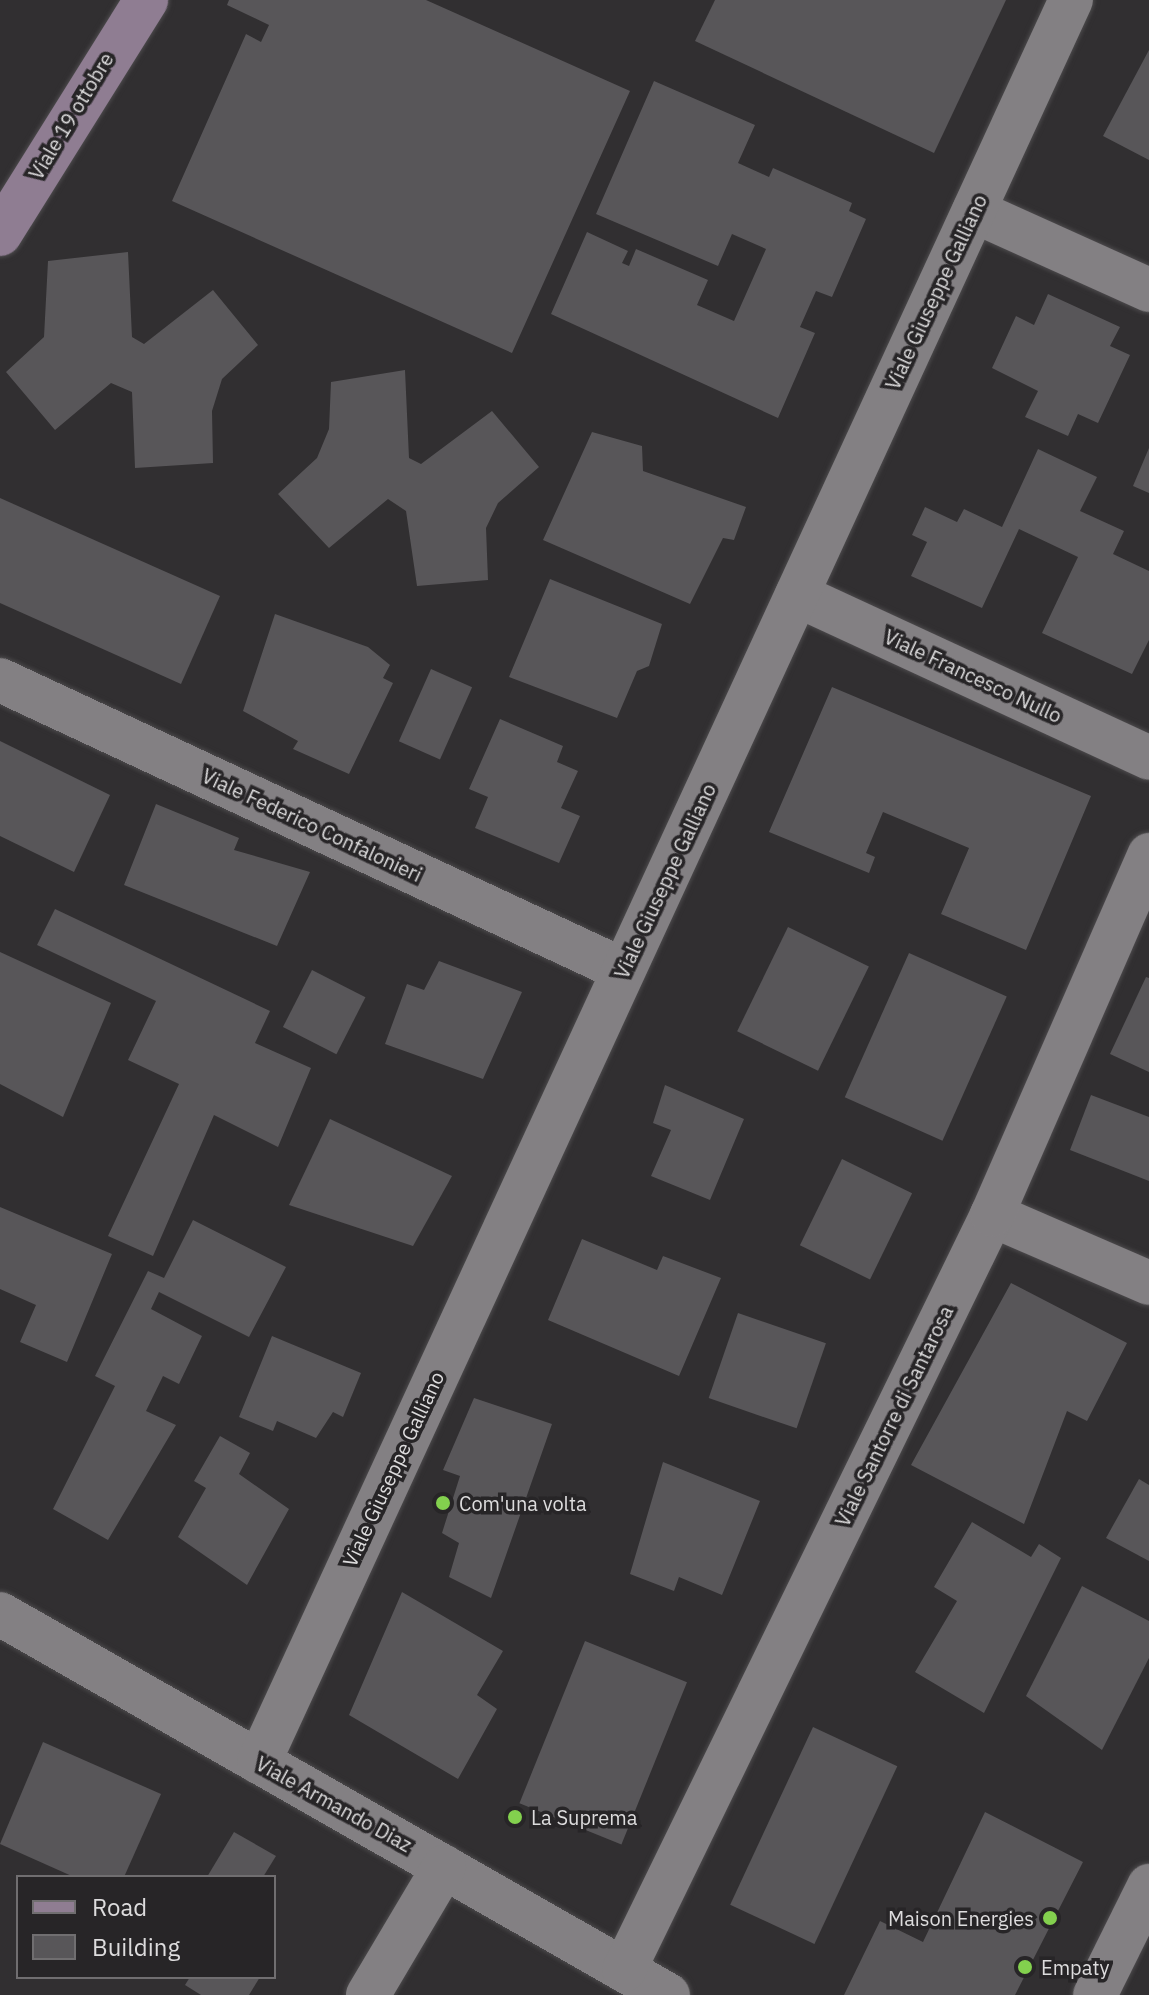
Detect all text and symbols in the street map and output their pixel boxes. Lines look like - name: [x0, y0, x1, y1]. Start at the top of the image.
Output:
- street label: Viale 19 ottobre: [24, 48, 118, 184]
- street label: Viale Giuseppe Galliano: [880, 191, 992, 393]
- street label: Viale Francesco Nullo: [880, 624, 1066, 728]
- street label: Viale Federico Confalonieri: [198, 763, 426, 887]
- street label: Viale Giuseppe Galliano: [609, 780, 721, 982]
- street label: Viale Santorre di Santarosa: [830, 1302, 958, 1530]
- street label: Viale Giuseppe Galliano: [337, 1368, 449, 1570]
- place label: Com'una volta: [459, 1491, 587, 1515]
- marker: Com'una volta: [434, 1494, 452, 1512]
- street label: Viale Armando Diaz: [252, 1751, 416, 1857]
- place label: La Suprema: [531, 1805, 637, 1829]
- marker: La Suprema: [506, 1808, 524, 1826]
- legend: [16, 1875, 276, 1979]
- text: Road: [92, 1891, 147, 1923]
- place label: Maison Energies: [888, 1906, 1034, 1930]
- marker: Maison Energies: [1041, 1909, 1059, 1927]
- text: Building: [92, 1931, 180, 1963]
- place label: Empaty: [1041, 1955, 1109, 1979]
- marker: Empaty: [1016, 1958, 1034, 1976]

